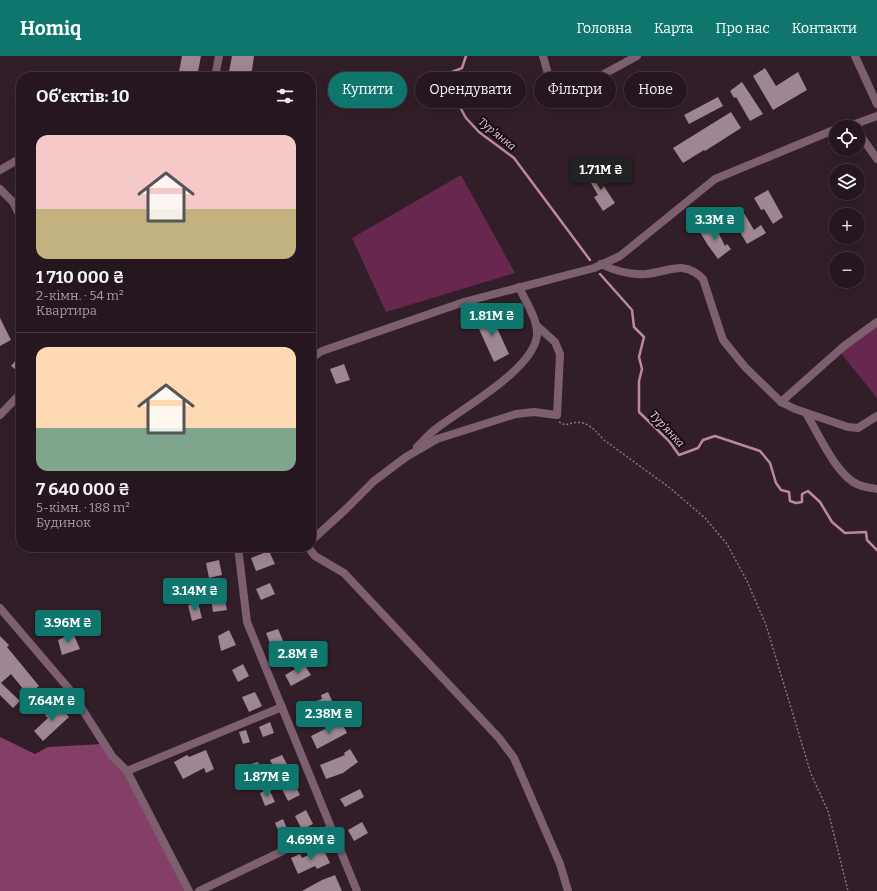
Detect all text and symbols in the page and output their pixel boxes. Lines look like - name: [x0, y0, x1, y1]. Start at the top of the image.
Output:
- text: Homiq: [20, 17, 81, 40]
- text: Головна: [576, 20, 632, 37]
- text: Карта: [654, 20, 694, 37]
- text: Про нас: [716, 20, 770, 37]
- text: Контакти: [792, 20, 857, 37]
- chip: Купити: [328, 72, 407, 108]
- chip: Орендувати: [415, 72, 526, 108]
- chip: Фільтри: [534, 72, 616, 108]
- chip: Нове: [624, 72, 687, 108]
- icon: filters: [274, 85, 296, 107]
- text: Об’єктів: 10: [36, 86, 130, 107]
- water label: Тур'янка: [476, 115, 518, 153]
- map controls: [829, 120, 865, 288]
- button: locate: [829, 120, 865, 156]
- pin: 1.71M ₴: [564, 157, 638, 191]
- icon: home: [130, 161, 202, 233]
- text: 1.71M ₴: [579, 162, 623, 177]
- button: layers: [829, 164, 865, 200]
- pin: 3.3M ₴: [682, 207, 748, 241]
- button: +: [829, 208, 865, 244]
- text: 3.3M ₴: [695, 212, 735, 227]
- button: −: [829, 252, 865, 288]
- text: 1 710 000 ₴: [36, 267, 124, 288]
- text: 2-кімн. · 54 m²: [36, 288, 124, 303]
- text: Квартира: [36, 303, 97, 318]
- pin: 1.81M ₴: [455, 303, 529, 337]
- text: 1.81M ₴: [470, 308, 514, 323]
- icon: home: [130, 373, 202, 445]
- water label: Тур'янка: [647, 408, 687, 450]
- text: 7 640 000 ₴: [36, 479, 130, 500]
- text: 5-кімн. · 188 m²: [36, 500, 130, 515]
- text: Будинок: [36, 515, 91, 530]
- pin: 3.14M ₴: [158, 578, 232, 612]
- text: 3.14M ₴: [172, 583, 218, 598]
- pin: 3.96M ₴: [31, 610, 105, 644]
- text: 3.96M ₴: [44, 615, 92, 630]
- pin: 2.8M ₴: [265, 641, 331, 675]
- text: 2.8M ₴: [278, 646, 318, 661]
- pin: 7.64M ₴: [15, 688, 89, 722]
- text: 7.64M ₴: [29, 693, 75, 708]
- pin: 2.38M ₴: [292, 701, 366, 735]
- text: 2.38M ₴: [305, 706, 353, 721]
- pin: 1.87M ₴: [230, 764, 304, 798]
- text: 1.87M ₴: [244, 769, 290, 784]
- pin: 4.69M ₴: [274, 827, 348, 861]
- text: 4.69M ₴: [287, 832, 335, 847]

